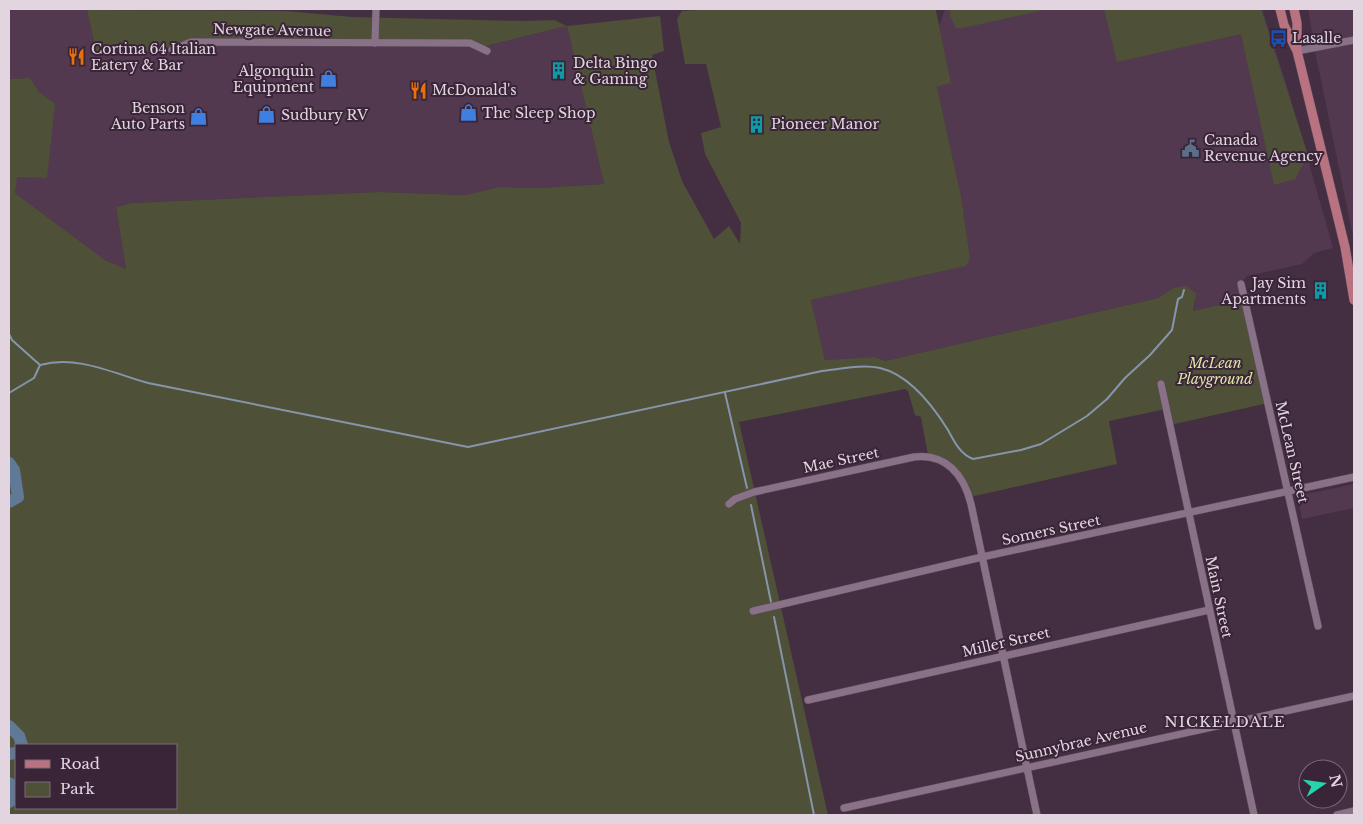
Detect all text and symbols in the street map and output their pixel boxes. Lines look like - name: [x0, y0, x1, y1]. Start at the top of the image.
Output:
- street label: Newgate Avenue: [213, 20, 331, 40]
- bus stop icon: Lasalle: [1268, 28, 1288, 48]
- place label: Lasalle: [1292, 29, 1341, 47]
- place label: Cortina 64 Italian Eatery & Bar: [91, 40, 216, 74]
- restaurant icon: Cortina 64 Italian Eatery & Bar: [67, 47, 87, 67]
- place label: Delta Bingo & Gaming: [573, 54, 658, 88]
- building icon: Delta Bingo & Gaming: [549, 61, 569, 81]
- place label: Algonquin Equipment: [233, 62, 315, 96]
- shop icon: Algonquin Equipment: [318, 69, 338, 89]
- restaurant icon: McDonald's: [408, 80, 428, 100]
- place label: McDonald's: [432, 81, 517, 99]
- place label: Benson Auto Parts: [110, 99, 185, 133]
- shop icon: The Sleep Shop: [458, 103, 478, 123]
- place label: The Sleep Shop: [482, 104, 595, 122]
- shop icon: Sudbury RV: [257, 105, 277, 125]
- shop icon: Benson Auto Parts: [189, 106, 209, 126]
- place label: Sudbury RV: [281, 106, 369, 124]
- building icon: Pioneer Manor: [747, 114, 767, 134]
- place label: Pioneer Manor: [771, 115, 879, 133]
- place label: Canada Revenue Agency: [1204, 131, 1323, 165]
- public building icon: Canada Revenue Agency: [1180, 138, 1200, 158]
- place label: Jay Sim Apartments: [1221, 274, 1306, 308]
- building icon: Jay Sim Apartments: [1310, 281, 1330, 301]
- park label: McLean Playground: [1176, 354, 1253, 388]
- street label: McLean Street: [1272, 399, 1313, 505]
- street label: Mae Street: [801, 443, 881, 477]
- street label: Somers Street: [1000, 511, 1103, 549]
- street label: Main Street: [1202, 554, 1237, 640]
- street label: Miller Street: [960, 623, 1052, 661]
- district label: NICKELDALE: [1164, 712, 1286, 731]
- street label: Sunnybrae Avenue: [1013, 718, 1149, 766]
- legend: [15, 744, 178, 809]
- text: Road: [60, 754, 100, 773]
- north arrow: [1298, 759, 1348, 809]
- text: N: [1325, 773, 1346, 790]
- text: Park: [60, 779, 96, 798]

